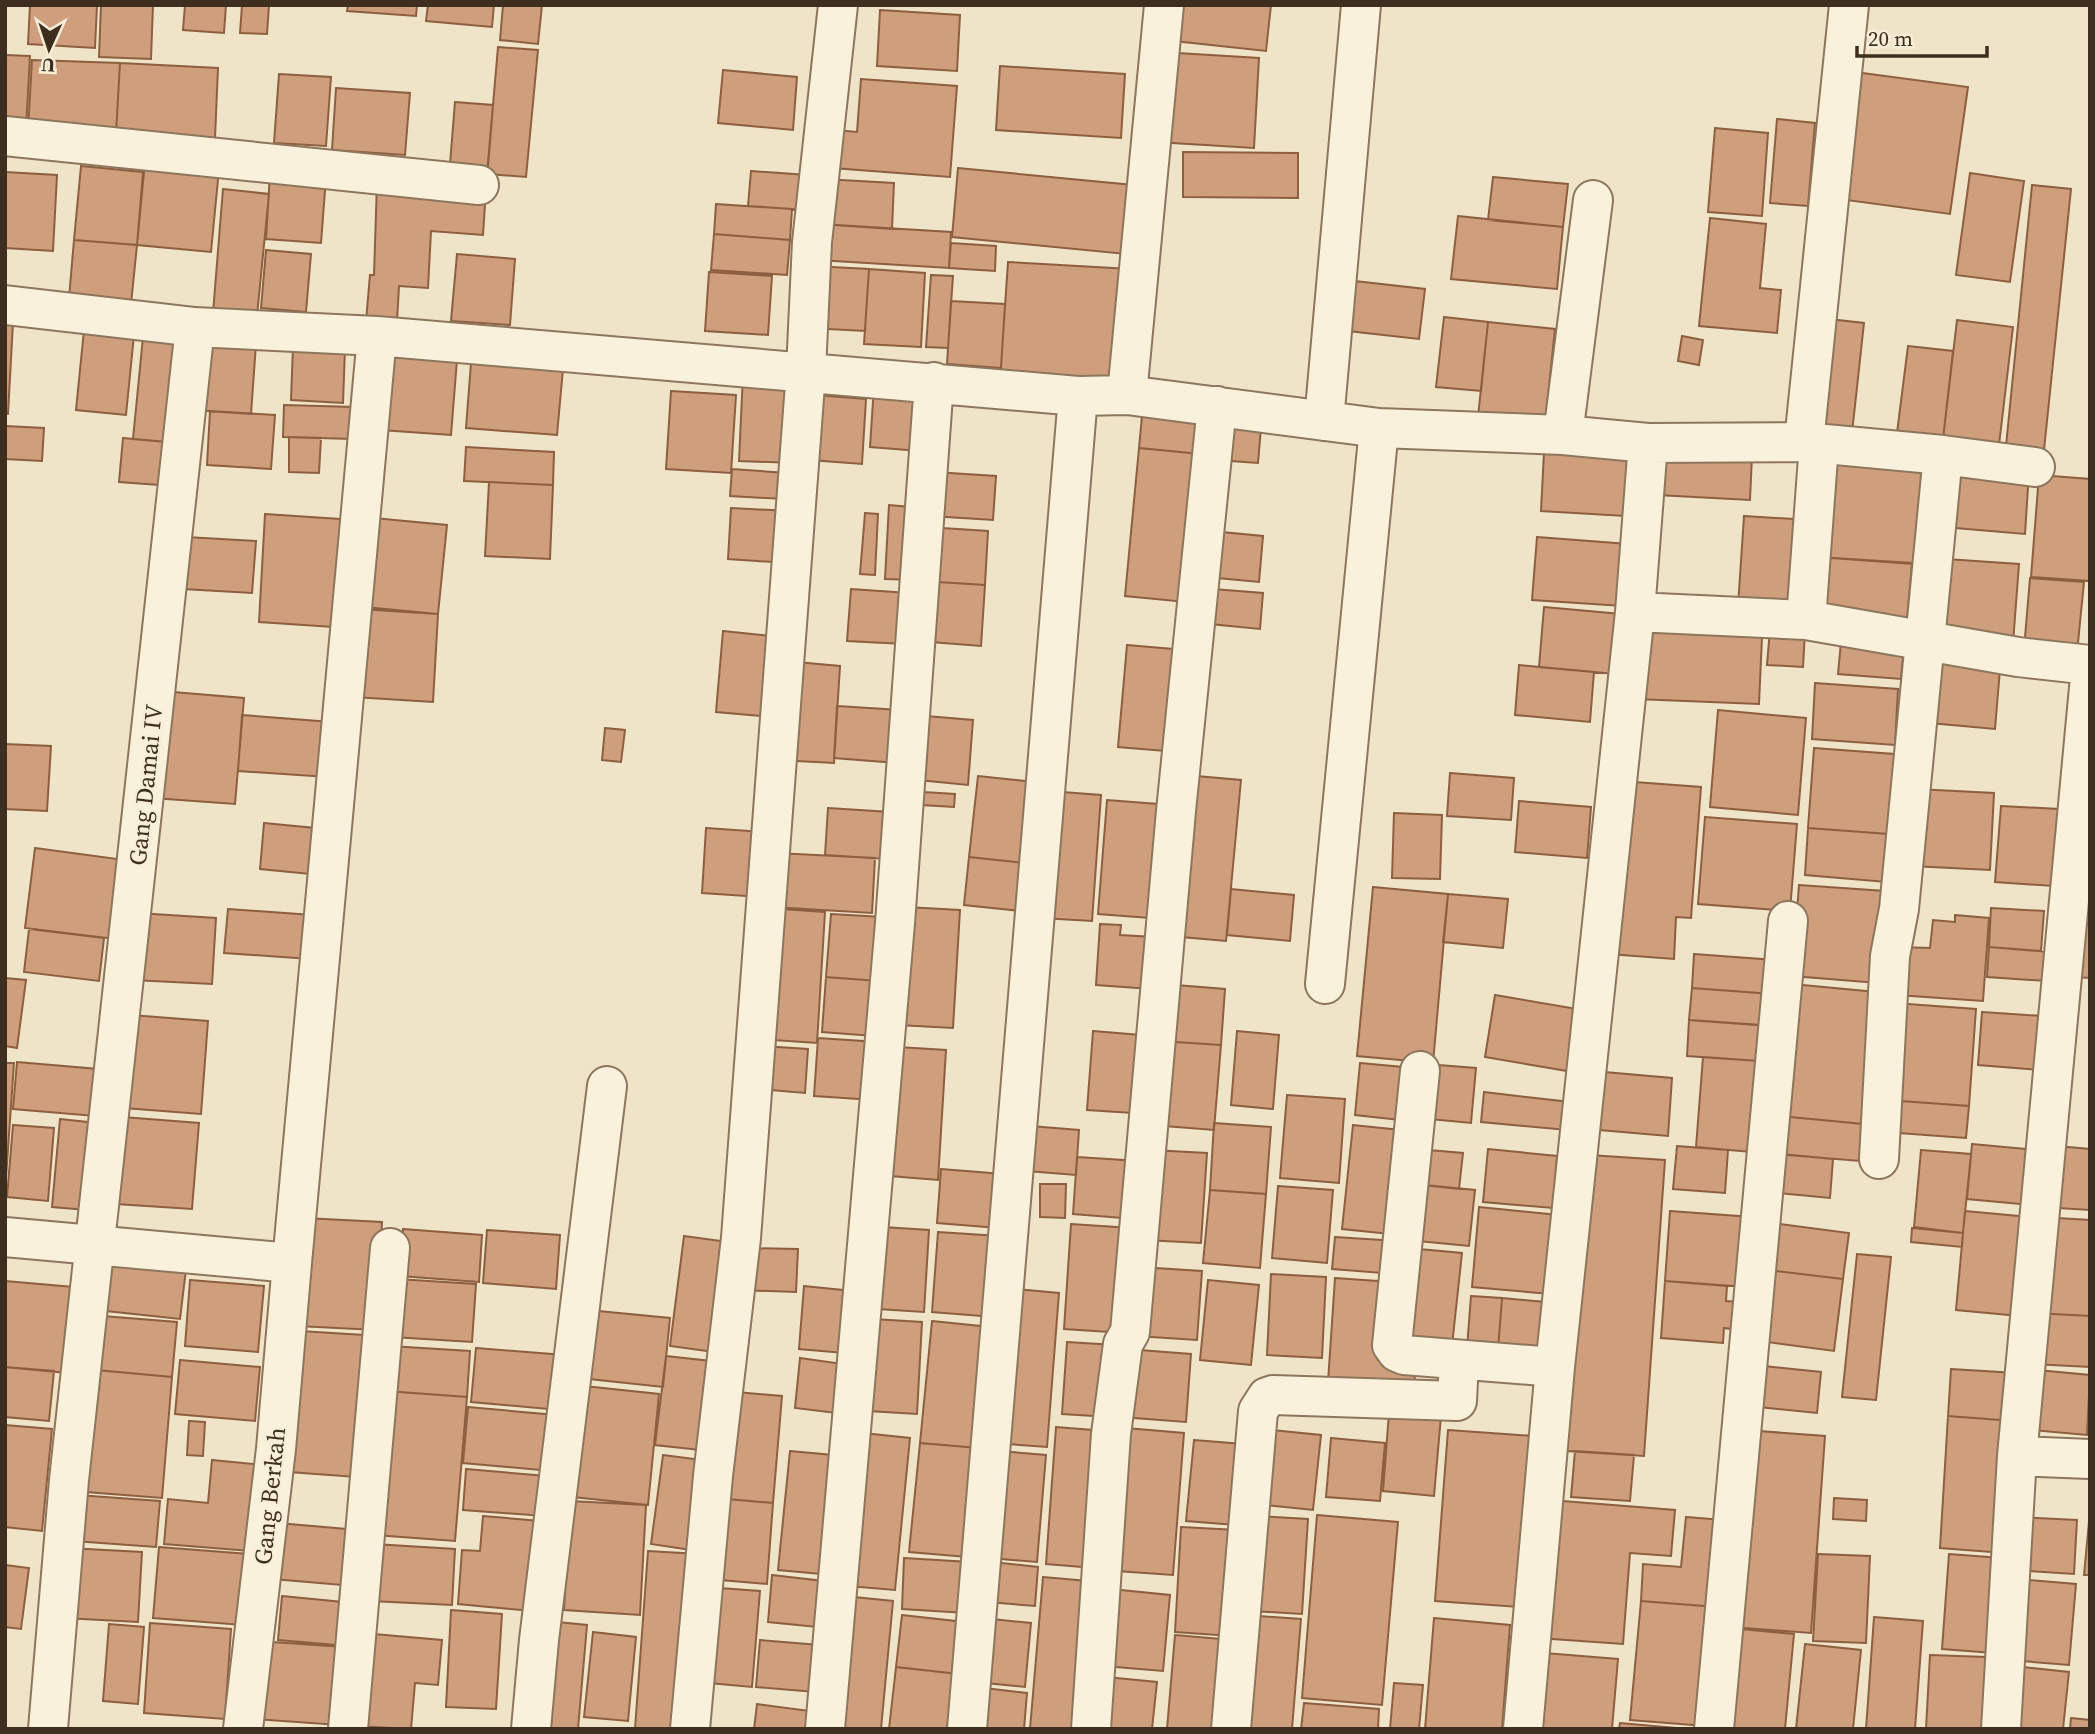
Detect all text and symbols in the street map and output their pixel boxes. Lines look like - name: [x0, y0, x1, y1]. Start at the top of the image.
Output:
- north arrow: [14, 14, 84, 84]
- scale bar: [1857, 14, 1986, 58]
- text: 20 m: [1868, 24, 1913, 53]
- text: U: [40, 53, 56, 79]
- street label: Gang Damai IV: [121, 703, 170, 867]
- street label: Gang Berkah: [246, 1426, 293, 1566]

